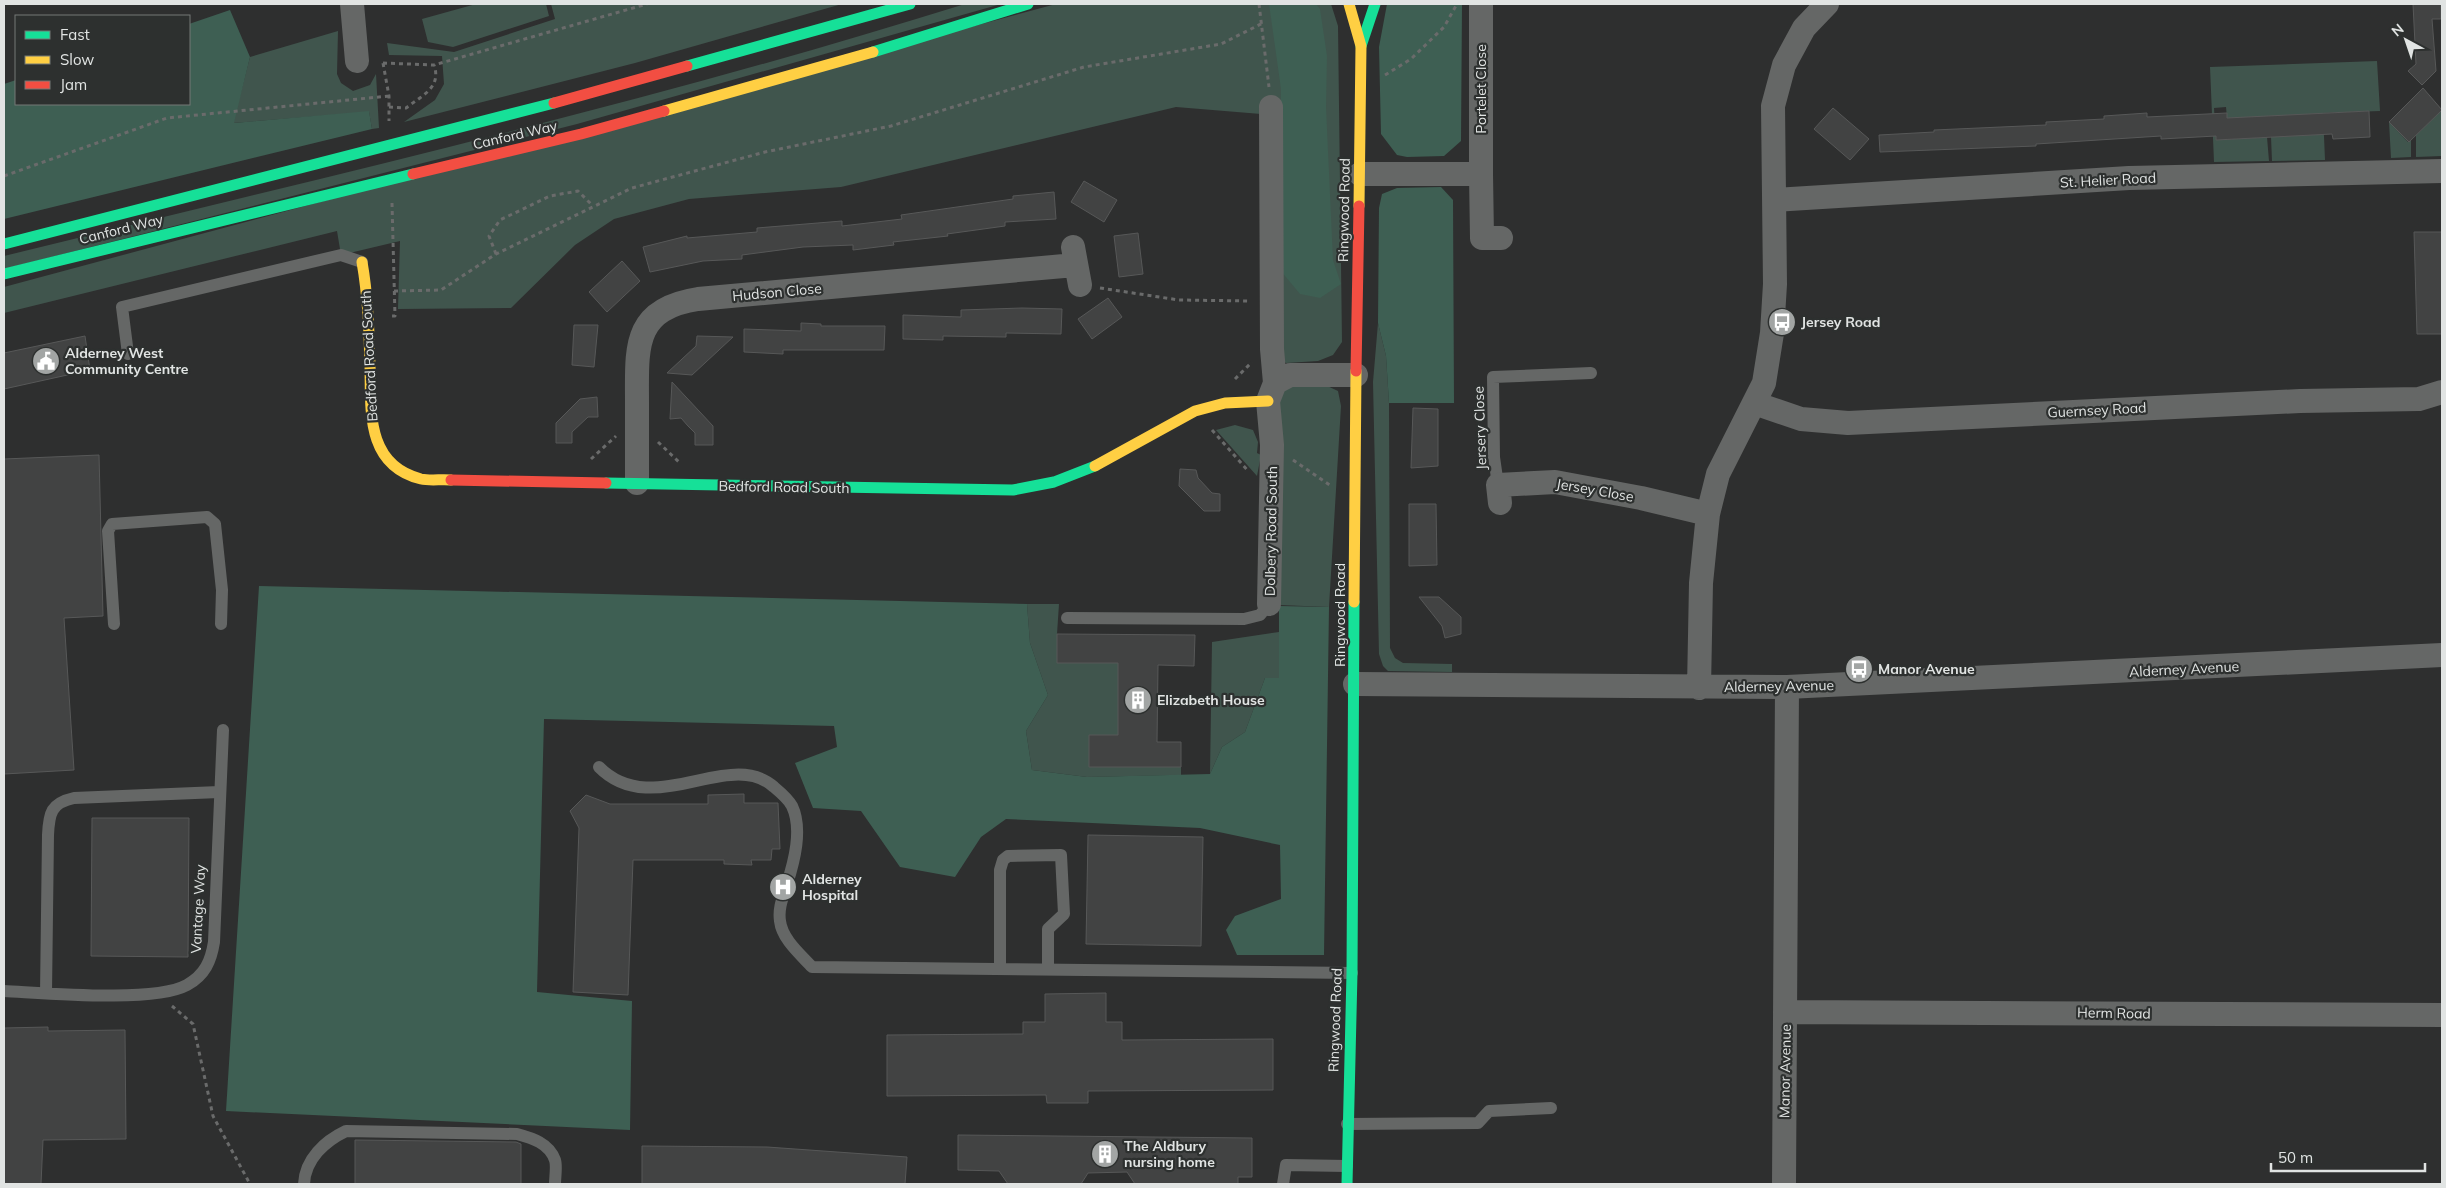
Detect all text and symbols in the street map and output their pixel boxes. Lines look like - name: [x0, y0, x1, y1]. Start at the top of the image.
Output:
- legend: [15, 15, 190, 105]
- north arrow: [2381, 15, 2431, 65]
- text: N: [2388, 20, 2407, 40]
- text: Fast: [60, 25, 90, 44]
- street label: Portelet Close: [1472, 44, 1490, 134]
- text: Slow: [60, 50, 94, 69]
- text: Jam: [60, 75, 87, 94]
- street label: Canford Way: [471, 116, 559, 153]
- street label: Ringwood Road: [1334, 158, 1354, 262]
- street label: St. Helier Road: [2059, 168, 2157, 192]
- street label: Canford Way: [77, 210, 165, 248]
- street label: Hudson Close: [732, 279, 822, 305]
- street label: Bedford Road South: [357, 290, 381, 422]
- bus stop icon: Jersey Road: [1767, 307, 1797, 337]
- place label: Jersey Road: [1801, 313, 1880, 331]
- place label: Alderney West Community Centre: [65, 344, 189, 378]
- public building icon: Alderney West Community Centre: [31, 346, 61, 376]
- street label: Jersery Close: [1470, 386, 1490, 470]
- street label: Guernsey Road: [2047, 398, 2147, 422]
- street label: Dolbery Road South: [1261, 466, 1281, 596]
- street label: Jersey Close: [1555, 474, 1635, 506]
- street label: Bedford Road South: [718, 477, 850, 497]
- street label: Ringwood Road: [1331, 563, 1349, 667]
- bus stop icon: Manor Avenue: [1844, 654, 1874, 684]
- street label: Alderney Avenue: [2128, 657, 2240, 681]
- place label: Manor Avenue: [1878, 660, 1975, 678]
- street label: Alderney Avenue: [1724, 676, 1834, 696]
- building icon: Elizabeth House: [1123, 685, 1153, 715]
- place label: Elizabeth House: [1157, 691, 1265, 709]
- street label: Vantage Way: [187, 863, 209, 954]
- place label: Alderney Hospital: [802, 870, 862, 904]
- hospital icon: Alderney Hospital: [768, 872, 798, 902]
- street label: Ringwood Road: [1324, 968, 1346, 1072]
- street label: Herm Road: [2077, 1003, 2151, 1023]
- street label: Manor Avenue: [1775, 1024, 1795, 1118]
- place label: The Aldbury nursing home: [1124, 1137, 1215, 1171]
- building icon: The Aldbury nursing home: [1090, 1139, 1120, 1169]
- scale bar: [2271, 1140, 2425, 1172]
- text: 50 m: [2278, 1148, 2313, 1167]

